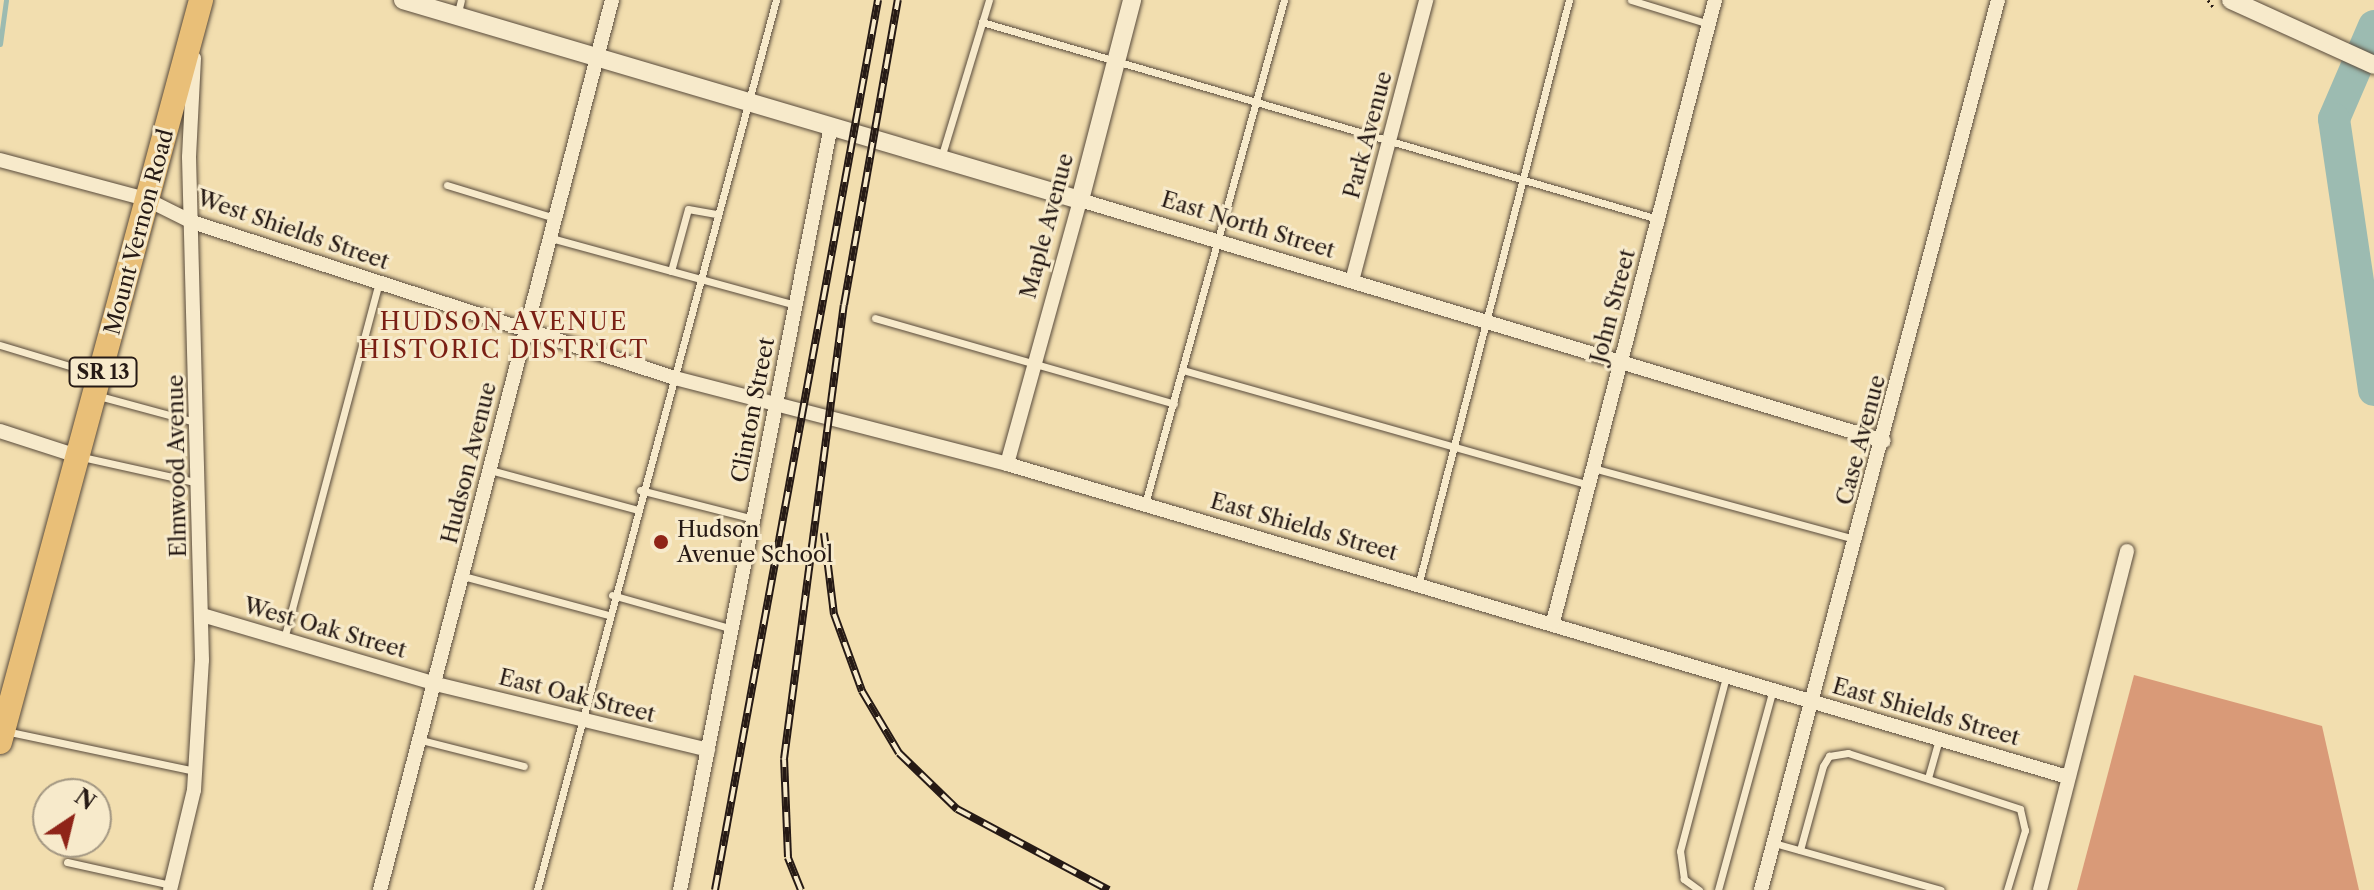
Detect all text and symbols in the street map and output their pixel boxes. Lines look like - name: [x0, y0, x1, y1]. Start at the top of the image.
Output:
- street label: Park Avenue: [1338, 68, 1398, 202]
- street label: Mount Vernon Road: [99, 126, 179, 338]
- street label: Maple Avenue: [1015, 150, 1079, 302]
- street label: West Shields Street: [194, 185, 392, 275]
- street label: East North Street: [1158, 186, 1338, 264]
- street label: John Street: [1585, 246, 1641, 366]
- district label: HUDSON AVENUE HISTORIC DISTRICT: [359, 308, 649, 364]
- street label: Clinton Street: [726, 335, 780, 485]
- road number: SR 13: [67, 356, 139, 388]
- street label: Case Avenue: [1831, 372, 1891, 508]
- street label: Elmwood Avenue: [162, 374, 192, 558]
- street label: Hudson Avenue: [436, 379, 502, 547]
- street label: East Shields Street: [1207, 488, 1401, 566]
- place label: Hudson Avenue School: [677, 516, 833, 568]
- marker: Hudson Avenue School: [652, 533, 670, 551]
- street label: West Oak Street: [240, 592, 410, 664]
- street label: East Oak Street: [496, 664, 658, 728]
- street label: East Shields Street: [1829, 673, 2023, 751]
- north arrow: [32, 778, 112, 858]
- text: N: [69, 783, 100, 816]

